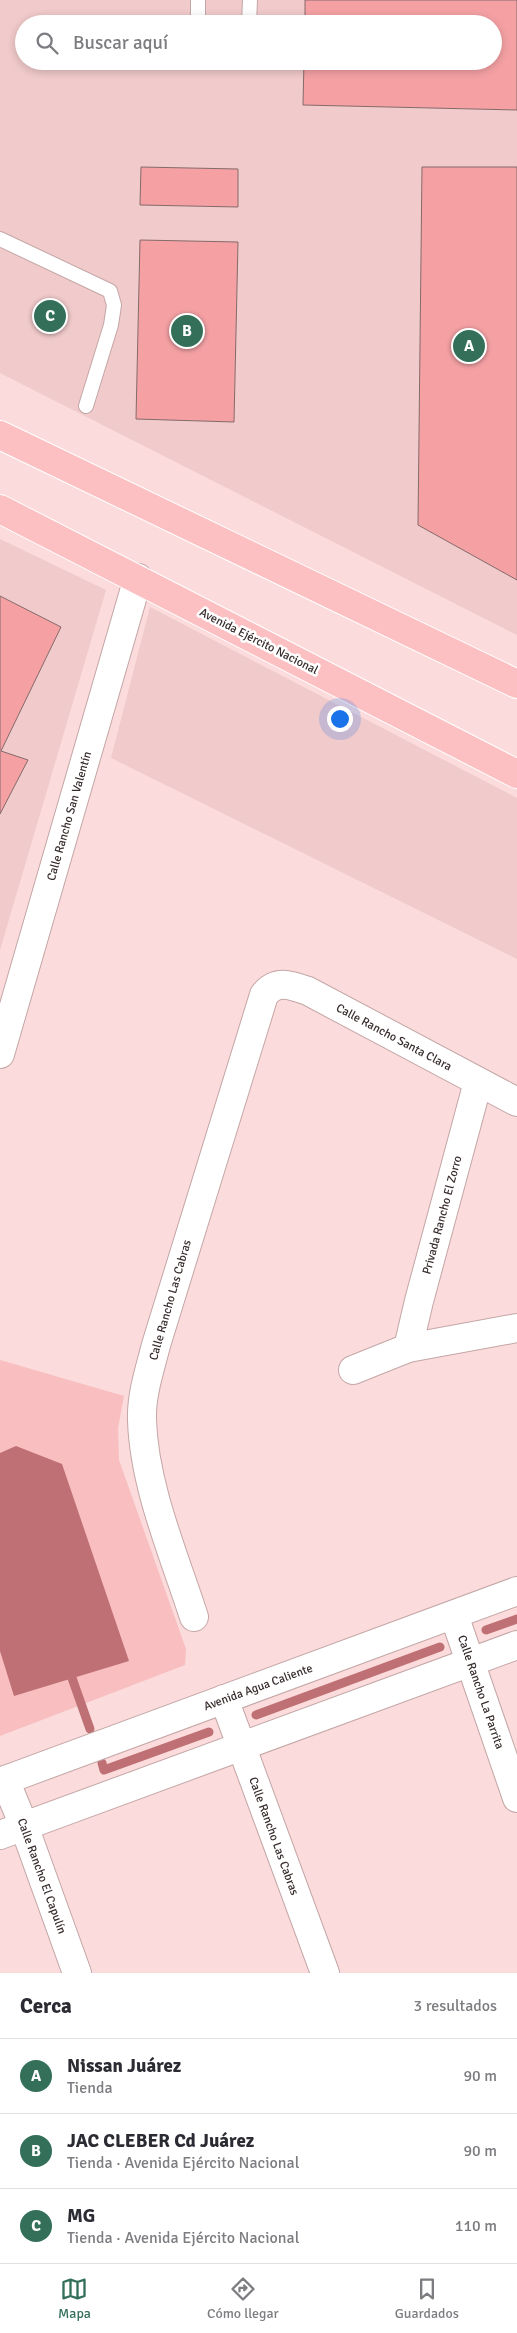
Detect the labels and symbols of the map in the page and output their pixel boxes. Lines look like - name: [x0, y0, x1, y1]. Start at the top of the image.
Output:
- pin: C: [34, 297, 66, 335]
- pin: B: [171, 312, 203, 350]
- pin: A: [453, 327, 485, 365]
- street label: Avenida Ejército Nacional: [197, 605, 321, 678]
- your location: [327, 706, 353, 732]
- street label: Calle Rancho San Valentín: [44, 750, 95, 883]
- street label: Calle Rancho Santa Clara: [333, 1001, 454, 1074]
- street label: Privada Rancho El Zorro: [419, 1154, 466, 1276]
- street label: Calle Rancho Las Cabras: [146, 1238, 195, 1362]
- street label: Calle Rancho La Parrita: [454, 1633, 507, 1751]
- street label: Avenida Agua Caliente: [202, 1661, 315, 1714]
- street label: Calle Rancho Las Cabras: [245, 1775, 302, 1897]
- street label: Calle Rancho El Capulín: [14, 1816, 69, 1936]

